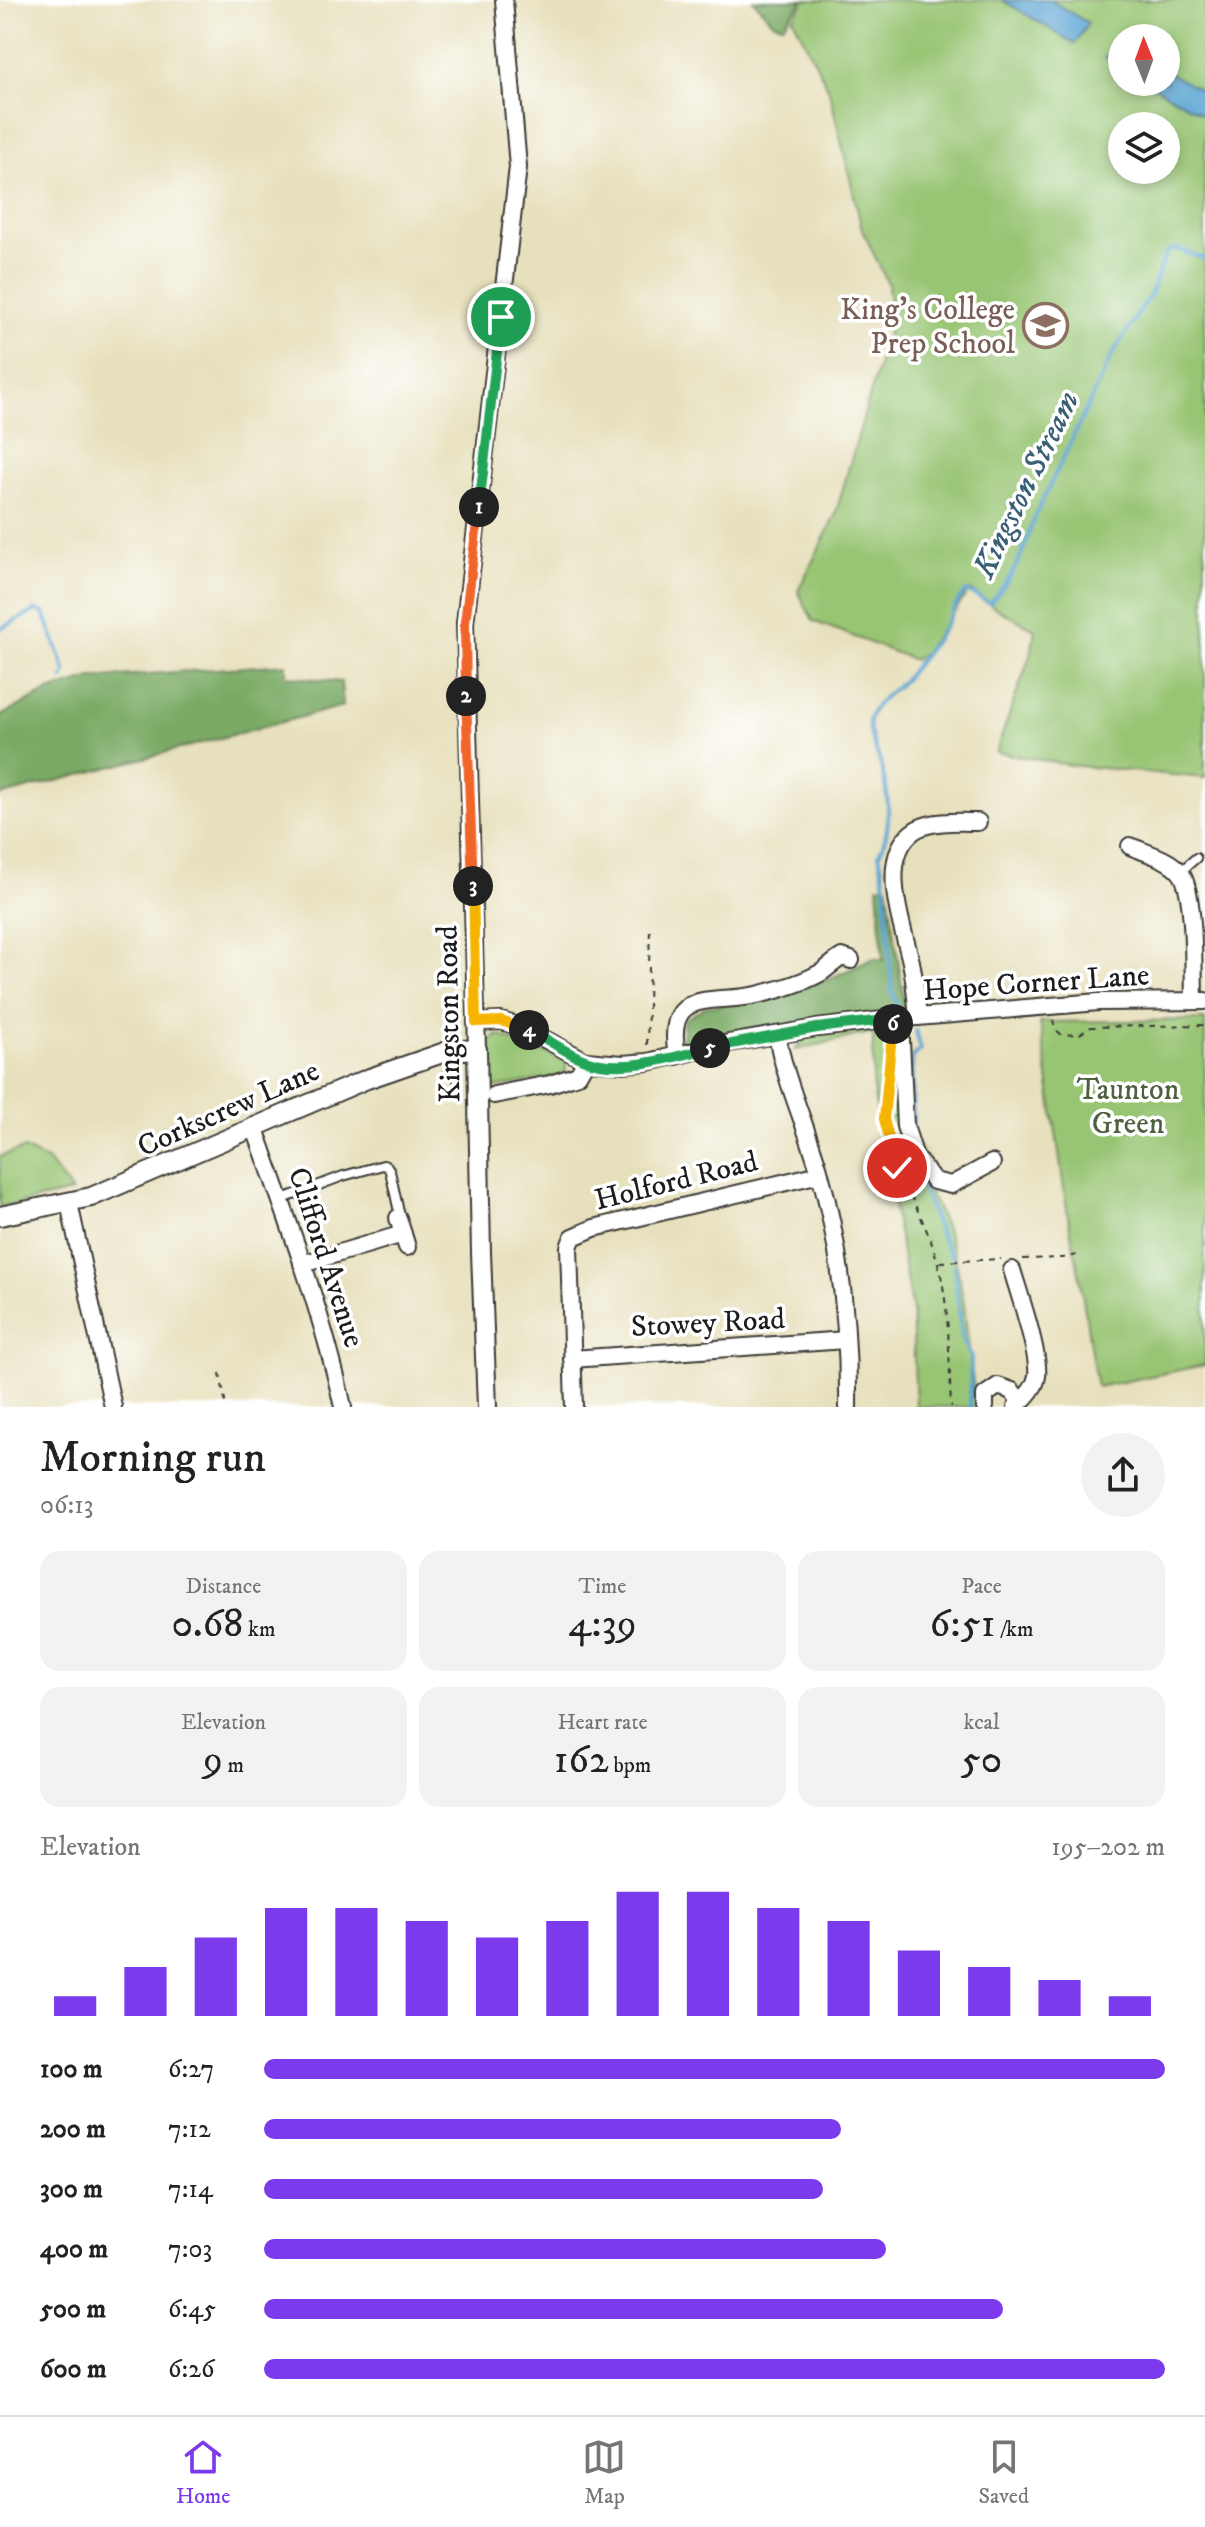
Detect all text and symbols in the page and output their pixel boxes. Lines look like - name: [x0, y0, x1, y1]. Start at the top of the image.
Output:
- north arrow: [1108, 24, 1180, 96]
- map controls: [1108, 24, 1180, 184]
- button: layers: [1108, 112, 1180, 184]
- pin: [467, 283, 535, 351]
- place label: King's College Prep School: [840, 292, 1015, 363]
- icon: arrive: [479, 295, 523, 339]
- school or university icon: King's College Prep School: [1022, 302, 1070, 350]
- water label: Kingston Stream: [964, 385, 1089, 586]
- pin: 1: [459, 487, 499, 527]
- text: 1: [475, 493, 483, 520]
- pin: 2: [446, 676, 486, 716]
- text: 2: [461, 682, 471, 709]
- pin: 3: [453, 866, 493, 906]
- text: 3: [469, 872, 477, 899]
- street label: Kingston Road: [429, 925, 470, 1103]
- street label: Hope Corner Lane: [922, 957, 1151, 1010]
- pin: 6: [873, 1004, 913, 1044]
- pin: 4: [509, 1010, 549, 1050]
- text: 6: [887, 1010, 899, 1037]
- text: 4: [523, 1016, 535, 1043]
- pin: 5: [690, 1028, 730, 1068]
- text: 5: [705, 1034, 715, 1061]
- street label: Corkscrew Lane: [132, 1053, 325, 1166]
- park label: Taunton Green: [1077, 1072, 1180, 1143]
- pin: [863, 1134, 931, 1202]
- street label: Holford Road: [591, 1143, 762, 1220]
- icon: check: [875, 1146, 919, 1190]
- street label: Clifford Avenue: [279, 1163, 372, 1352]
- street label: Stowey Road: [630, 1301, 786, 1346]
- text: Morning run: [40, 1431, 266, 1486]
- button: share: [1081, 1433, 1165, 1517]
- text: 06:13: [40, 1489, 94, 1522]
- text: Distance: [186, 1573, 261, 1600]
- text: Time: [579, 1573, 626, 1600]
- text: Pace: [961, 1573, 1002, 1600]
- text: 0.68: [172, 1600, 243, 1650]
- text: 4:39: [568, 1600, 637, 1650]
- text: 6:51: [930, 1600, 995, 1650]
- text: km: [243, 1616, 276, 1643]
- text: /km: [995, 1616, 1033, 1643]
- text: Elevation: [181, 1709, 266, 1736]
- text: Heart rate: [557, 1709, 648, 1736]
- text: kcal: [963, 1709, 1000, 1736]
- text: 9: [203, 1736, 223, 1786]
- text: 162: [554, 1736, 609, 1786]
- text: 50: [961, 1736, 1002, 1786]
- text: m: [223, 1752, 244, 1779]
- text: bpm: [609, 1752, 651, 1779]
- text: Elevation: [40, 1831, 141, 1864]
- text: 195–202 m: [1051, 1831, 1165, 1864]
- text: 100 m: [40, 2053, 103, 2086]
- text: 6:27: [168, 2053, 214, 2086]
- text: 200 m: [40, 2113, 106, 2146]
- text: 7:12: [168, 2113, 211, 2146]
- text: 300 m: [40, 2173, 103, 2206]
- text: 7:14: [168, 2173, 213, 2206]
- text: 400 m: [40, 2233, 108, 2266]
- text: 7:03: [168, 2233, 212, 2266]
- text: 500 m: [40, 2293, 106, 2326]
- text: 6:45: [168, 2293, 216, 2326]
- text: 600 m: [40, 2353, 107, 2386]
- text: 6:26: [168, 2353, 215, 2386]
- tab: Home: [176, 2435, 230, 2510]
- tab: Map: [582, 2435, 626, 2510]
- tab: Saved: [978, 2435, 1029, 2510]

